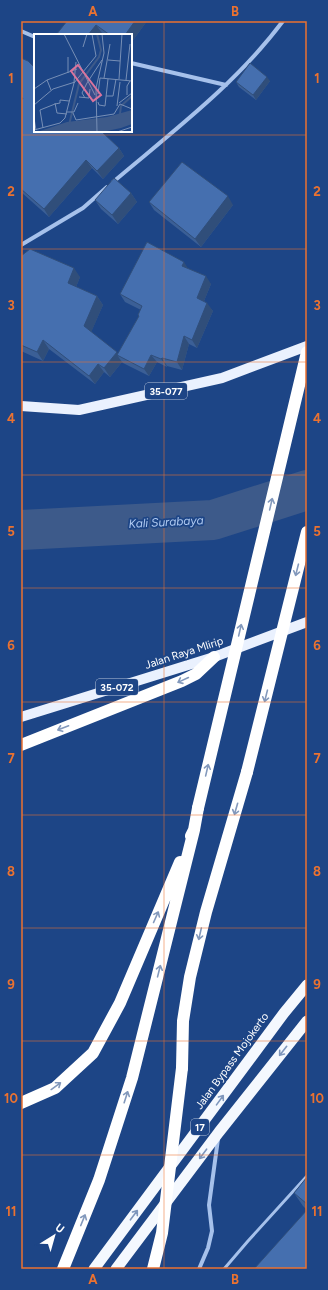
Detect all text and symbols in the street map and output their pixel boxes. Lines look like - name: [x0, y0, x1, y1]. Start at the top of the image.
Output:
- text: A: [88, 4, 98, 19]
- text: B: [231, 4, 239, 19]
- inset map: [34, 34, 132, 132]
- text: 1: [8, 71, 14, 86]
- text: 1: [314, 71, 320, 86]
- text: 2: [7, 184, 15, 199]
- text: 2: [313, 184, 321, 199]
- text: 3: [7, 298, 15, 313]
- text: 3: [313, 298, 321, 313]
- road number: 35-077: [145, 383, 187, 399]
- text: 4: [7, 411, 15, 426]
- text: 4: [313, 411, 321, 426]
- one-way arrow: [267, 497, 275, 510]
- water label: Kali Surabaya: [128, 513, 204, 531]
- text: 5: [7, 524, 15, 539]
- text: 5: [313, 524, 321, 539]
- one-way arrow: [293, 563, 301, 576]
- one-way arrow: [237, 624, 245, 637]
- street label: Jalan Raya Mlirip: [143, 634, 225, 672]
- text: 6: [7, 638, 15, 653]
- text: 6: [313, 638, 321, 653]
- one-way arrow: [178, 677, 190, 684]
- road number: 35-072: [96, 679, 138, 695]
- one-way arrow: [261, 689, 269, 702]
- one-way arrow: [57, 725, 69, 733]
- text: 7: [7, 751, 15, 766]
- text: 7: [313, 751, 321, 766]
- one-way arrow: [203, 764, 211, 777]
- one-way arrow: [232, 803, 239, 816]
- text: 8: [7, 864, 15, 879]
- text: 8: [313, 864, 321, 879]
- one-way arrow: [153, 912, 160, 924]
- one-way arrow: [196, 928, 204, 941]
- one-way arrow: [155, 965, 163, 978]
- text: 9: [7, 977, 15, 992]
- text: 9: [313, 977, 321, 992]
- street label: Jalan Bypass Mojokerto: [193, 1010, 271, 1112]
- one-way arrow: [279, 1046, 287, 1057]
- one-way arrow: [50, 1082, 61, 1090]
- text: 10: [4, 1091, 18, 1106]
- one-way arrow: [123, 1091, 130, 1104]
- text: 10: [310, 1091, 324, 1106]
- one-way arrow: [216, 1094, 224, 1105]
- road number: 17: [191, 1119, 209, 1135]
- one-way arrow: [199, 1148, 207, 1159]
- text: 11: [6, 1204, 16, 1219]
- text: 11: [312, 1204, 322, 1219]
- one-way arrow: [130, 1210, 138, 1221]
- one-way arrow: [80, 1214, 88, 1226]
- north arrow: [34, 1216, 74, 1256]
- text: U: [53, 1221, 67, 1236]
- text: A: [88, 1272, 98, 1287]
- text: B: [231, 1272, 239, 1287]

